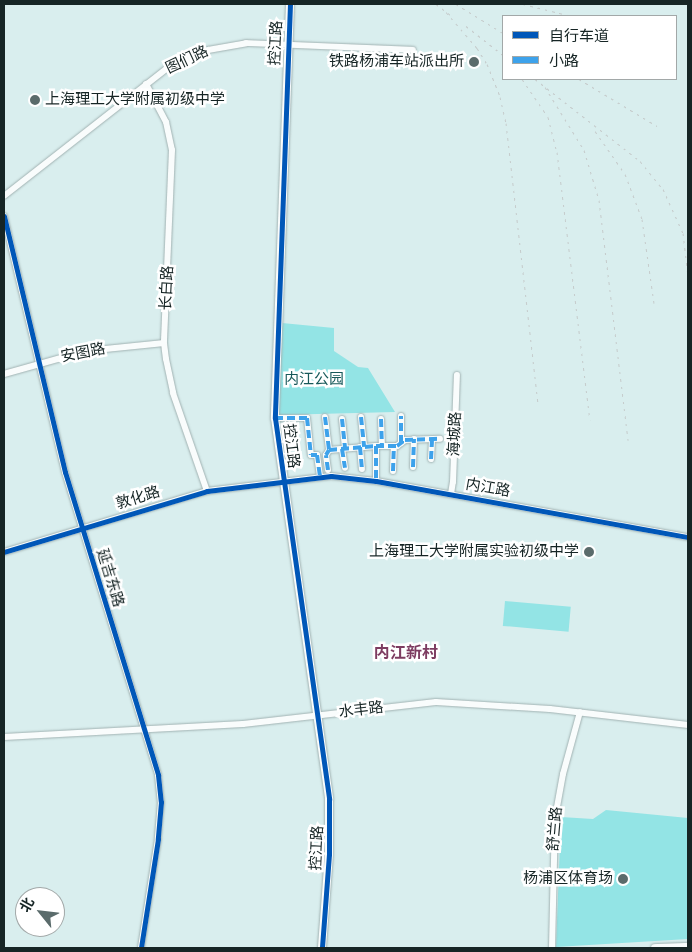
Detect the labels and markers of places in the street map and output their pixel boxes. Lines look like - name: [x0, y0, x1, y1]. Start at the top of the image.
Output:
- place label: 铁路杨浦车站派出所: [329, 53, 464, 71]
- marker: 铁路杨浦车站派出所: [468, 56, 480, 68]
- place label: 上海理工大学附属初级中学: [45, 91, 225, 109]
- marker: 上海理工大学附属初级中学: [29, 94, 41, 106]
- place label: 上海理工大学附属实验初级中学: [369, 543, 579, 561]
- marker: 上海理工大学附属实验初级中学: [583, 546, 595, 558]
- place label: 杨浦区体育场: [523, 870, 613, 888]
- marker: 杨浦区体育场: [617, 873, 629, 885]

